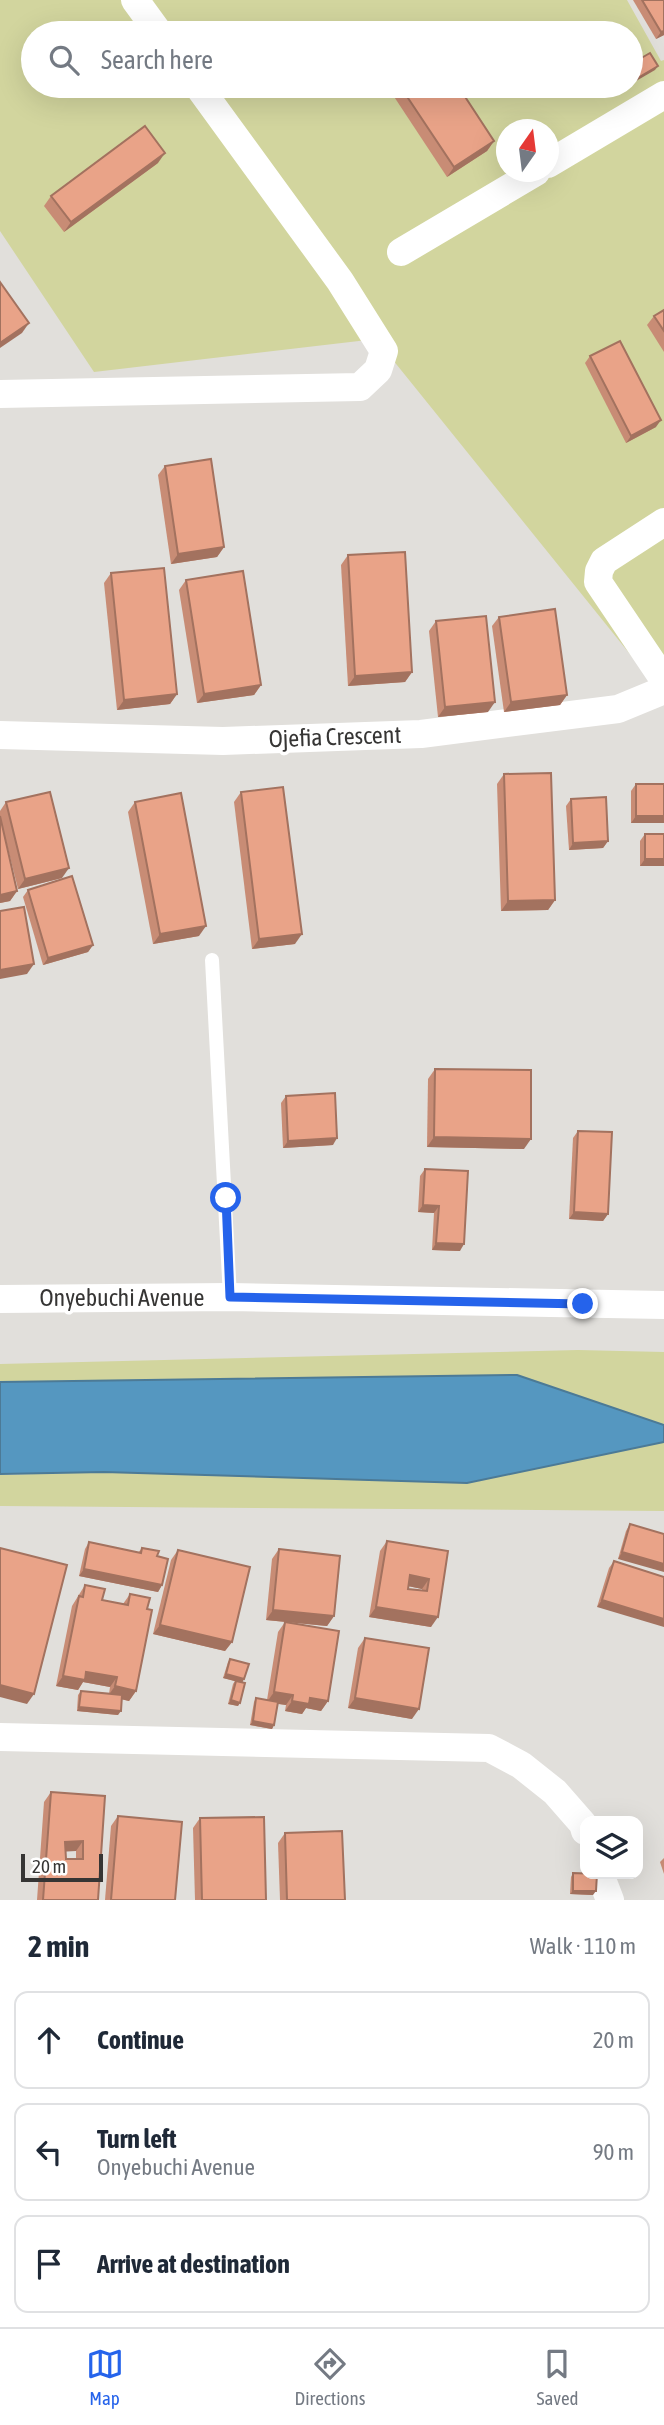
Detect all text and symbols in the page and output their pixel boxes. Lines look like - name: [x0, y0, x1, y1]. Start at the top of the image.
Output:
- search box: [21, 21, 643, 98]
- icon: search: [45, 41, 83, 79]
- text: Search here: [101, 45, 213, 75]
- north arrow: [496, 119, 559, 182]
- street label: Ojefia Crescent: [268, 721, 402, 752]
- route start: [210, 1182, 241, 1213]
- street label: Onyebuchi Avenue: [40, 1284, 204, 1311]
- route end: [567, 1288, 598, 1319]
- map controls: [580, 1816, 643, 1879]
- button: layers: [580, 1816, 643, 1879]
- scale bar: [21, 1851, 103, 1883]
- text: 20 m: [32, 1855, 66, 1877]
- text: 2 min: [28, 1929, 89, 1963]
- text: Walk · 110 m: [530, 1933, 636, 1959]
- icon: ahead: [30, 2021, 68, 2059]
- text: Continue: [97, 2025, 184, 2055]
- text: 20 m: [593, 2027, 634, 2053]
- text: Turn left: [97, 2124, 177, 2154]
- icon: left: [30, 2133, 68, 2171]
- text: 90 m: [593, 2139, 634, 2165]
- text: Onyebuchi Avenue: [97, 2154, 255, 2180]
- icon: arrive: [30, 2245, 68, 2283]
- text: Arrive at destination: [97, 2249, 290, 2279]
- tab: Map: [86, 2345, 124, 2409]
- tab: Directions: [295, 2345, 365, 2409]
- tab: Saved: [536, 2345, 578, 2409]

